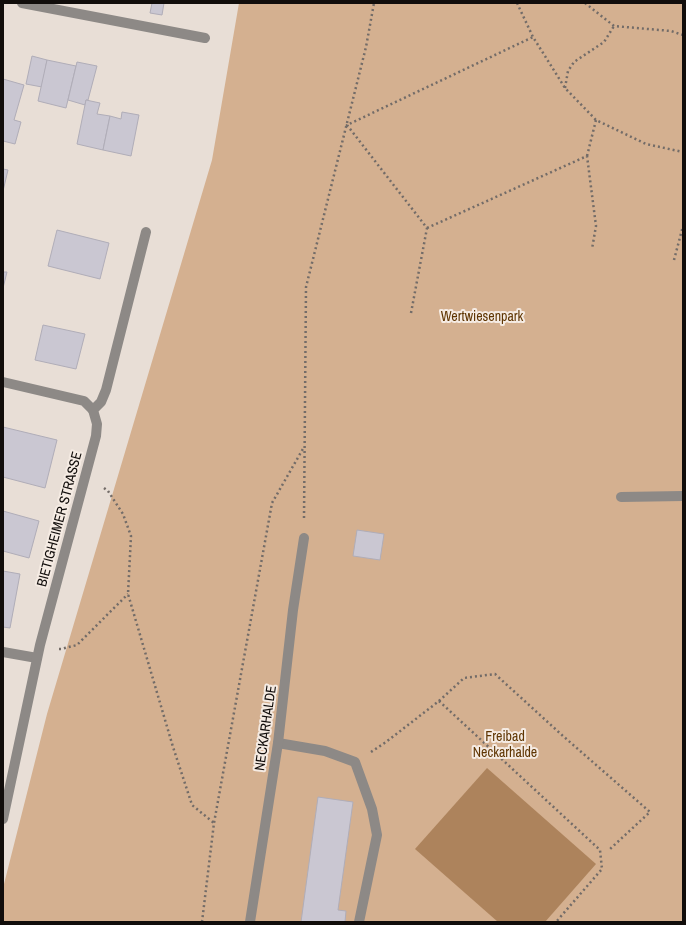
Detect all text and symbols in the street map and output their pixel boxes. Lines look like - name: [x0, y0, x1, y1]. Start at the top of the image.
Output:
- park label: Wertwiesenpark: [441, 307, 524, 325]
- street label: BIETIGHEIMER STRASSE: [32, 450, 86, 588]
- street label: NECKARHALDE: [250, 684, 280, 772]
- park label: Freibad Neckarhalde: [473, 727, 537, 761]

